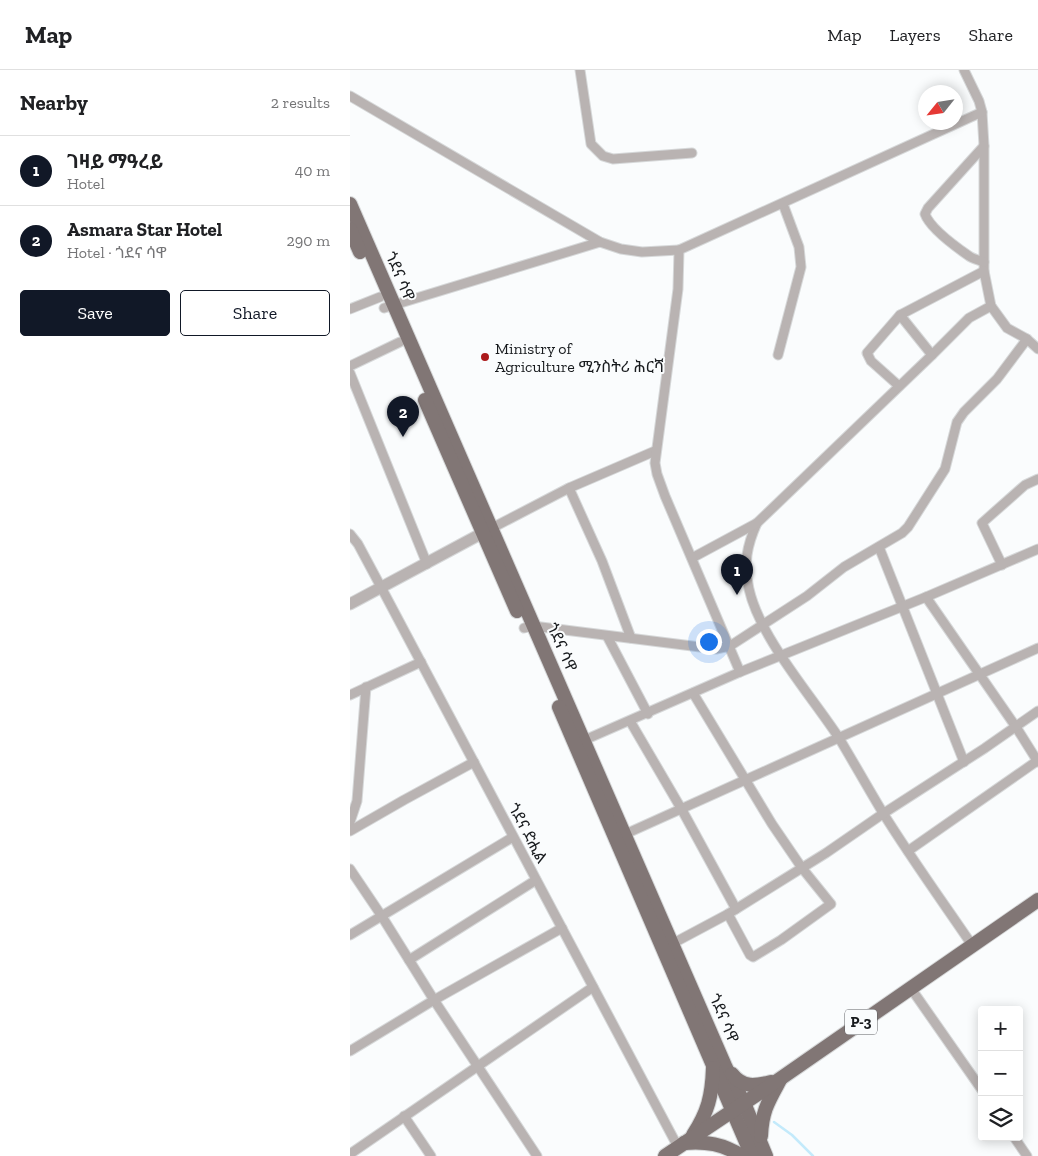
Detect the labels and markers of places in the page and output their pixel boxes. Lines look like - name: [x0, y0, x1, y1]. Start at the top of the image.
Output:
- place label: Ministry of Agriculture ሚንስትሪ ሕርሻ: [495, 339, 664, 376]
- marker: Ministry of Agriculture ሚንስትሪ ሕርሻ: [479, 351, 491, 363]
- pin: 2: [387, 396, 419, 437]
- pin: 1: [721, 554, 753, 595]

